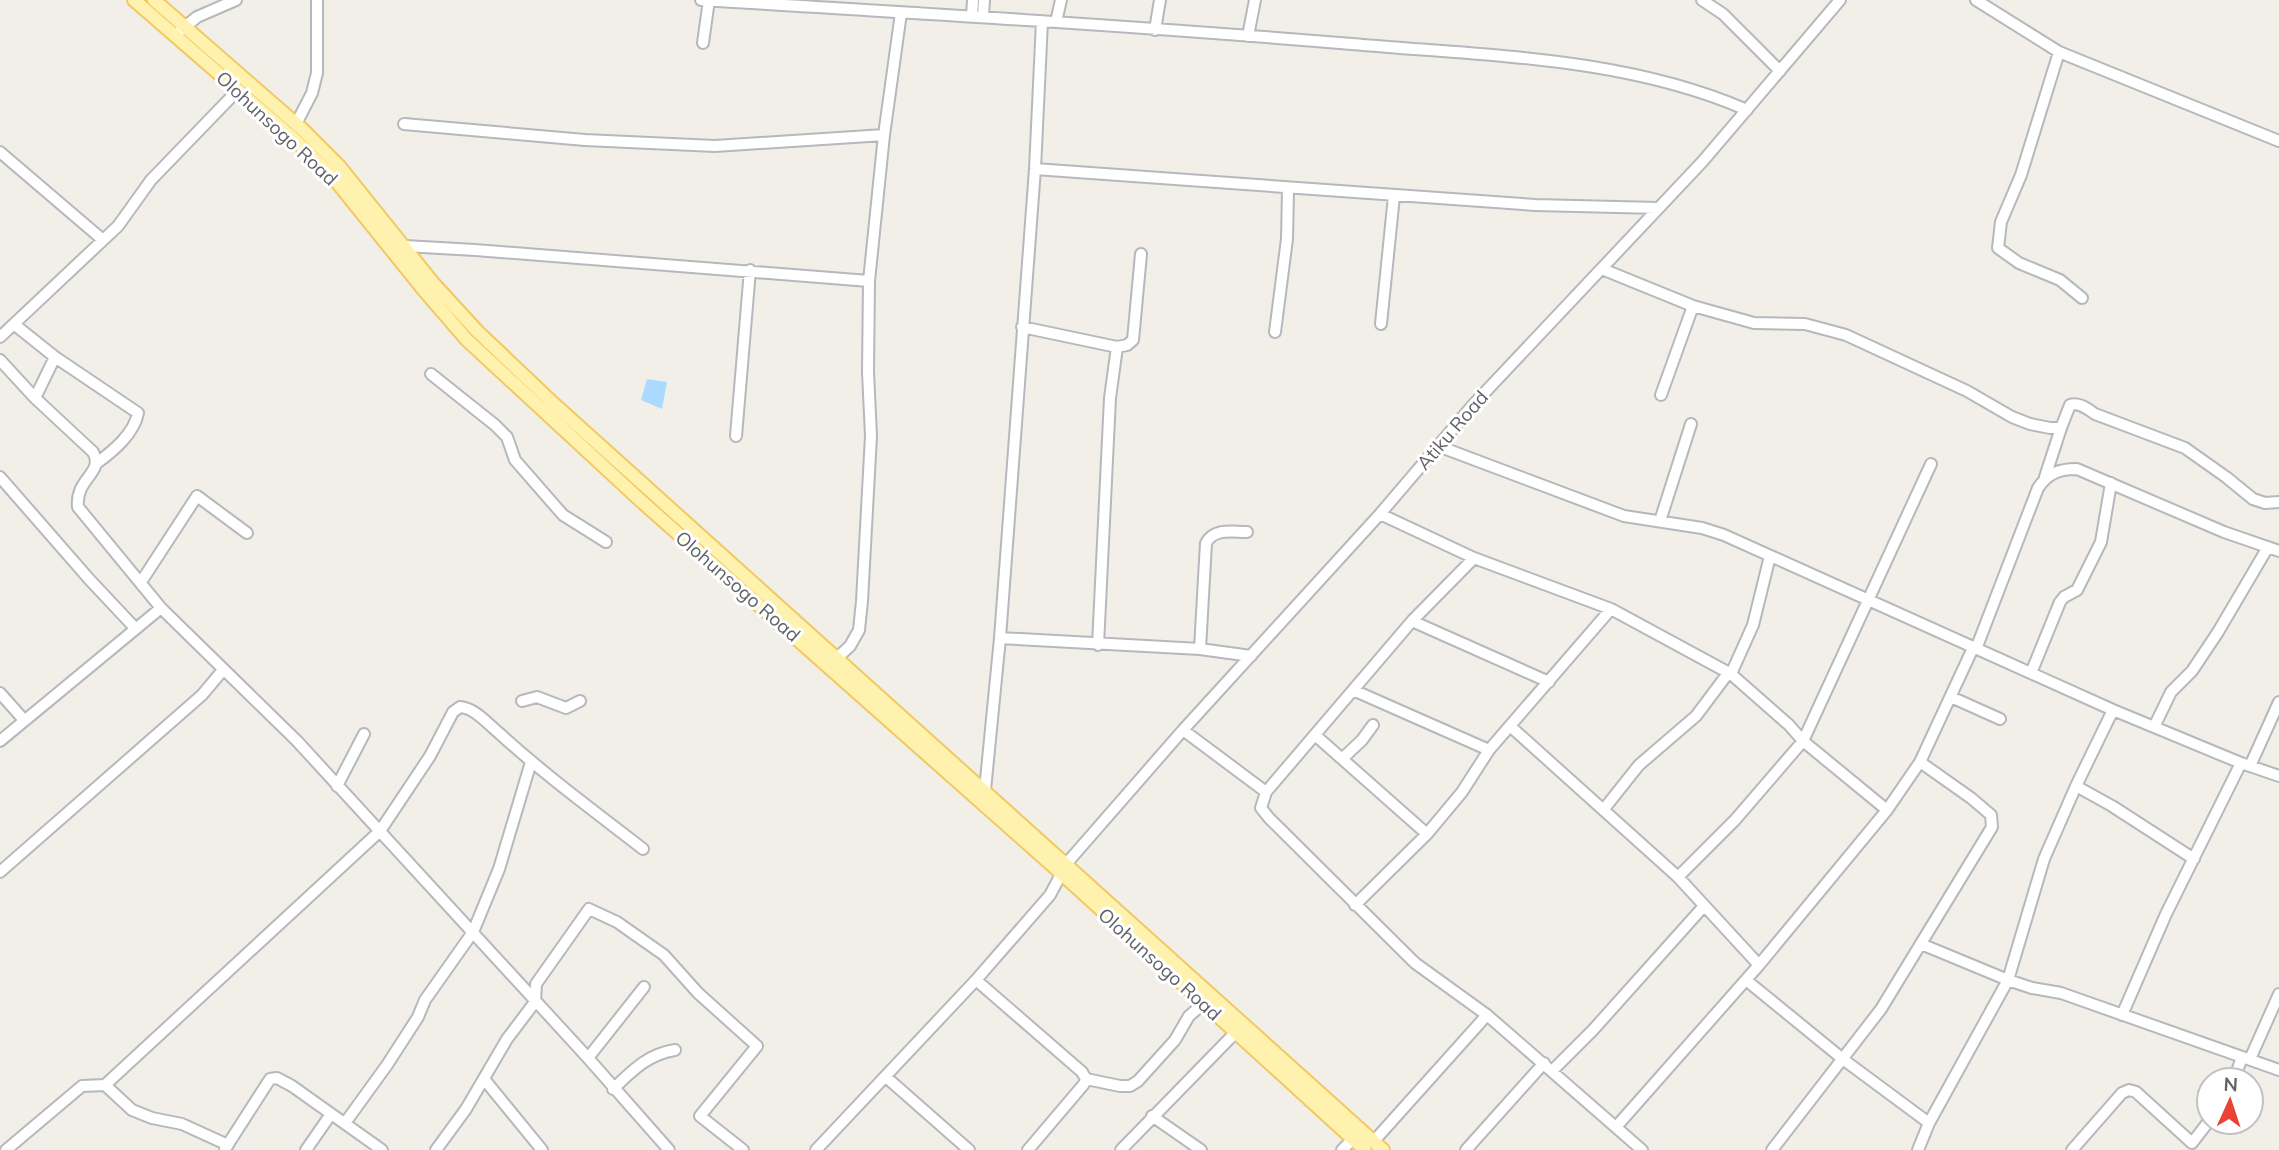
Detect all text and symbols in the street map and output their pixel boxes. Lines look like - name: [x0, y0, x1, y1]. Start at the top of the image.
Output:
- street label: Olohunsogo Road: [211, 66, 343, 190]
- street label: Atiku Road: [1411, 385, 1493, 475]
- street label: Olohunsogo Road: [671, 525, 805, 647]
- street label: Olohunsogo Road: [1093, 902, 1227, 1026]
- north arrow: [2195, 1066, 2265, 1136]
- text: N: [2223, 1072, 2239, 1096]

